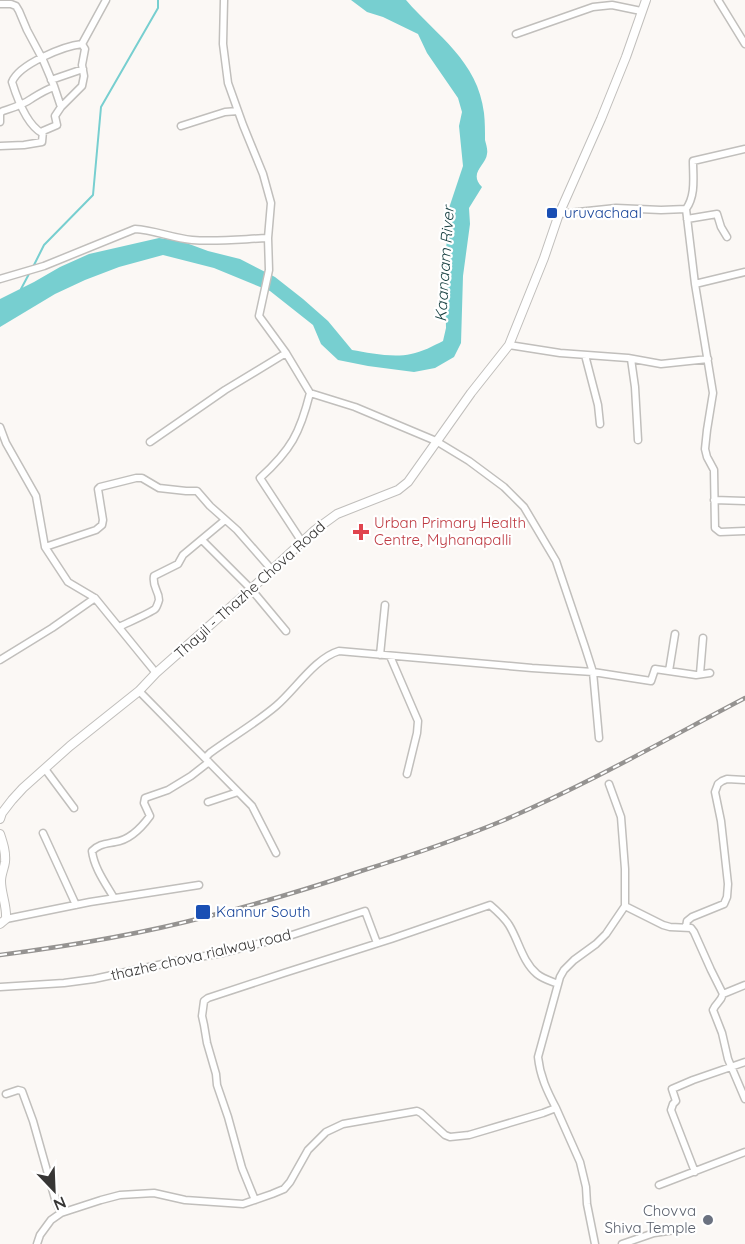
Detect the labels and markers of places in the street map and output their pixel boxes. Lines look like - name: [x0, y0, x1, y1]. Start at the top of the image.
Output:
- place label: uruvachaal: [564, 203, 642, 222]
- marker: uruvachaal: [545, 206, 559, 220]
- place label: Urban Primary Health Centre, Myhanapalli: [374, 513, 526, 549]
- marker: Urban Primary Health Centre, Myhanapalli: [352, 523, 370, 541]
- place label: Kannur South: [216, 902, 311, 921]
- marker: Kannur South: [194, 903, 212, 921]
- place label: Chovva Shiva Temple: [604, 1201, 696, 1237]
- marker: Chovva Shiva Temple: [701, 1213, 715, 1227]

